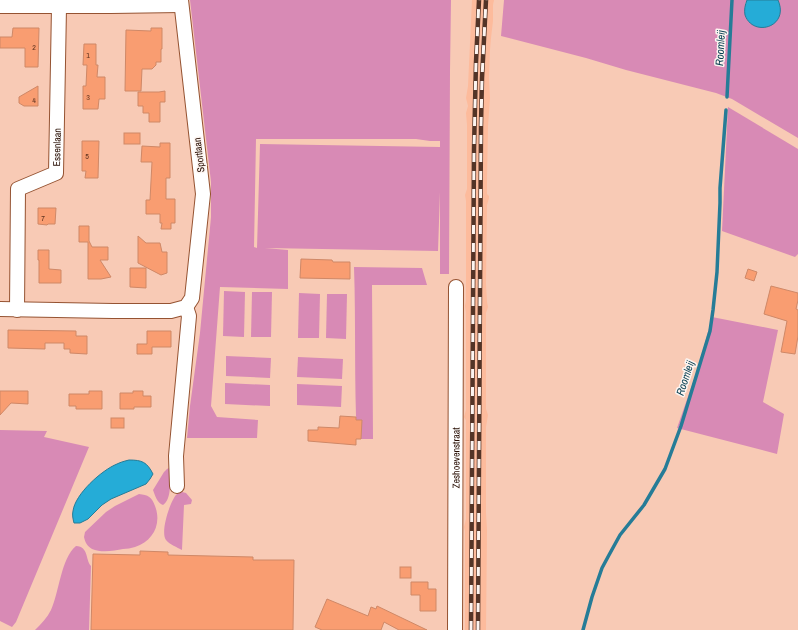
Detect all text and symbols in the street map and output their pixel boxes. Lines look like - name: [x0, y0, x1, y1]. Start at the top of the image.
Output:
- water label: Roomleij: [712, 29, 728, 66]
- house number: 2: [32, 42, 36, 52]
- house number: 1: [86, 50, 90, 60]
- house number: 3: [86, 92, 90, 102]
- house number: 4: [32, 95, 36, 105]
- street label: Essenlaan: [50, 128, 63, 167]
- street label: Sportlaan: [190, 137, 208, 173]
- house number: 5: [85, 151, 89, 161]
- house number: 7: [41, 213, 45, 223]
- water label: Roomleij: [673, 358, 697, 397]
- street label: Zeshoevenstraat: [449, 427, 462, 489]

